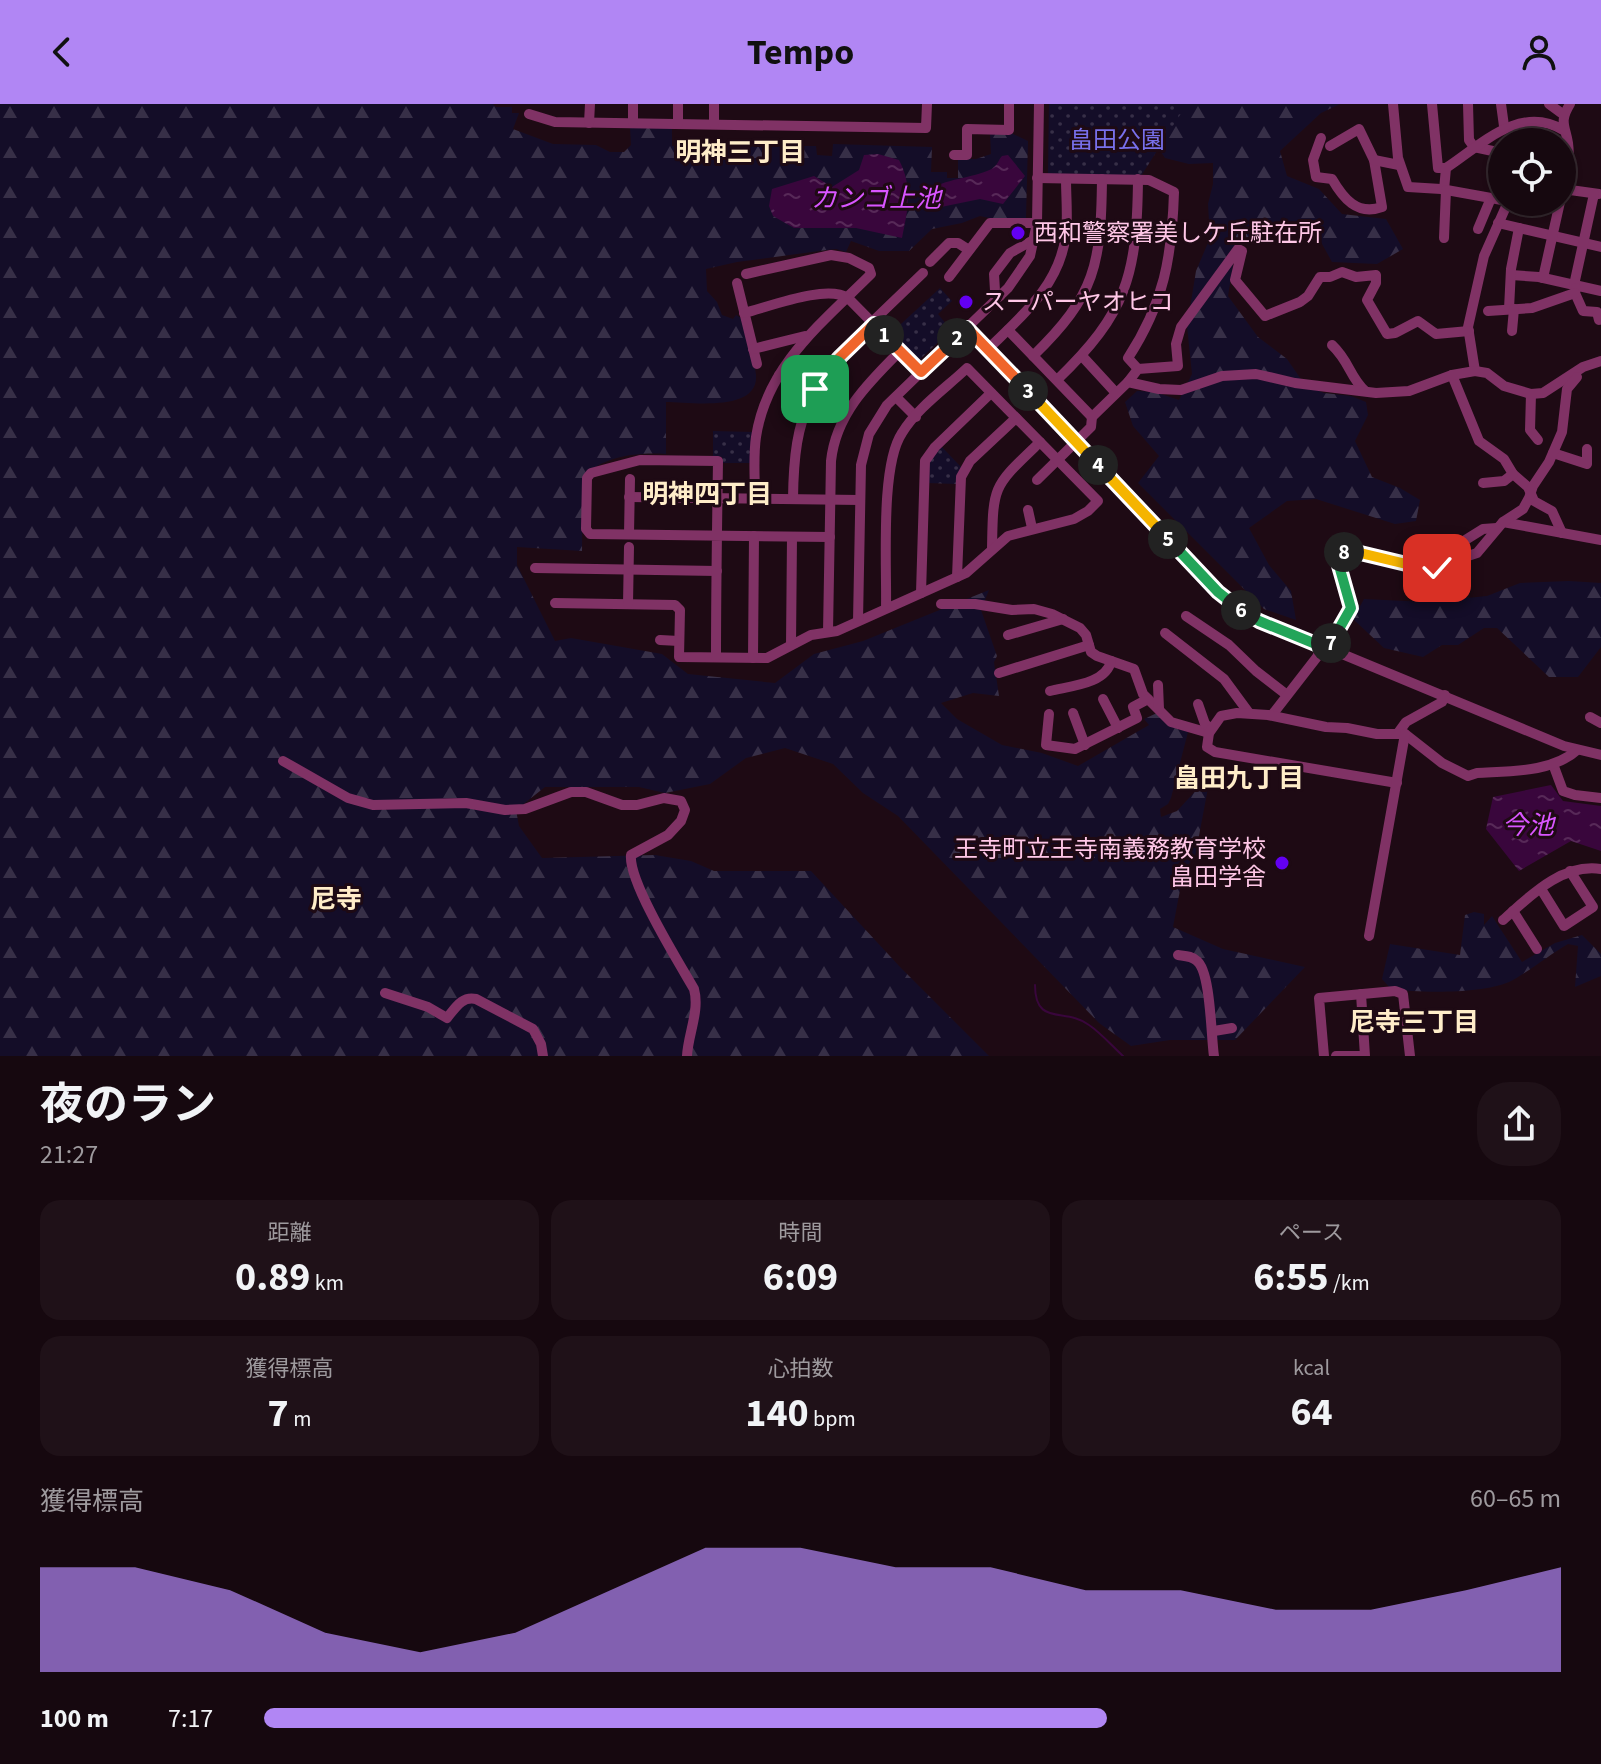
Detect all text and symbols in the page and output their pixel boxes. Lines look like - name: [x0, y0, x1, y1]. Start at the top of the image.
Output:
- text: Tempo: [747, 27, 854, 78]
- icon: back: [40, 30, 84, 74]
- icon: person: [1517, 30, 1561, 74]
- park label: 畠田公園: [1069, 123, 1165, 158]
- map controls: [1488, 128, 1576, 216]
- button: locate: [1488, 128, 1576, 216]
- district label: 明神三丁目: [675, 134, 805, 171]
- water label: カンゴ上池: [811, 180, 944, 217]
- place label: 西和警察署美しケ丘駐在所: [1034, 216, 1322, 251]
- marker: 西和警察署美しケ丘駐在所: [1009, 224, 1027, 242]
- place label: スーパーヤオヒコ: [982, 285, 1174, 320]
- marker: スーパーヤオヒコ: [957, 293, 975, 311]
- pin: 1: [864, 315, 904, 355]
- pin: 2: [937, 318, 977, 358]
- text: 1: [878, 319, 890, 351]
- text: 2: [951, 322, 963, 354]
- pin: [781, 355, 849, 423]
- icon: arrive: [793, 367, 837, 411]
- pin: 3: [1008, 371, 1048, 411]
- text: 3: [1022, 375, 1034, 407]
- pin: 4: [1078, 445, 1118, 485]
- text: 4: [1092, 449, 1104, 481]
- district label: 明神四丁目: [642, 476, 772, 513]
- pin: 5: [1148, 519, 1188, 559]
- text: 5: [1162, 523, 1174, 555]
- pin: 8: [1324, 532, 1364, 572]
- pin: [1403, 534, 1471, 602]
- text: 8: [1338, 536, 1350, 568]
- icon: check: [1415, 546, 1459, 590]
- pin: 6: [1221, 590, 1261, 630]
- text: 6: [1235, 594, 1247, 626]
- pin: 7: [1311, 623, 1351, 663]
- text: 7: [1325, 627, 1337, 659]
- district label: 畠田九丁目: [1174, 760, 1304, 797]
- water label: 今池: [1502, 807, 1557, 844]
- place label: 王寺町立王寺南義務教育学校 畠田学舎: [954, 832, 1266, 895]
- marker: 王寺町立王寺南義務教育学校 畠田学舎: [1273, 854, 1291, 872]
- district label: 尼寺: [310, 881, 362, 918]
- district label: 尼寺三丁目: [1349, 1004, 1479, 1041]
- text: 夜のラン: [40, 1074, 216, 1137]
- button: share: [1477, 1082, 1561, 1166]
- text: 21:27: [40, 1136, 98, 1173]
- text: 距離: [267, 1217, 312, 1249]
- text: 時間: [778, 1217, 823, 1249]
- text: ペース: [1279, 1217, 1344, 1249]
- text: 0.89: [235, 1249, 310, 1306]
- text: 6:09: [763, 1249, 838, 1306]
- text: 6:55: [1253, 1249, 1329, 1306]
- text: km: [310, 1267, 344, 1299]
- text: /km: [1329, 1267, 1370, 1299]
- text: kcal: [1293, 1352, 1330, 1384]
- text: 獲得標高: [245, 1353, 334, 1385]
- text: 心拍数: [767, 1353, 834, 1385]
- text: 64: [1290, 1384, 1333, 1441]
- text: 7: [268, 1385, 289, 1442]
- text: 140: [745, 1385, 809, 1442]
- text: m: [289, 1403, 311, 1435]
- text: bpm: [809, 1403, 856, 1435]
- text: 60–65 m: [1470, 1480, 1561, 1517]
- text: 獲得標高: [40, 1483, 144, 1520]
- text: 100 m: [40, 1700, 109, 1737]
- text: 7:17: [168, 1700, 213, 1737]

